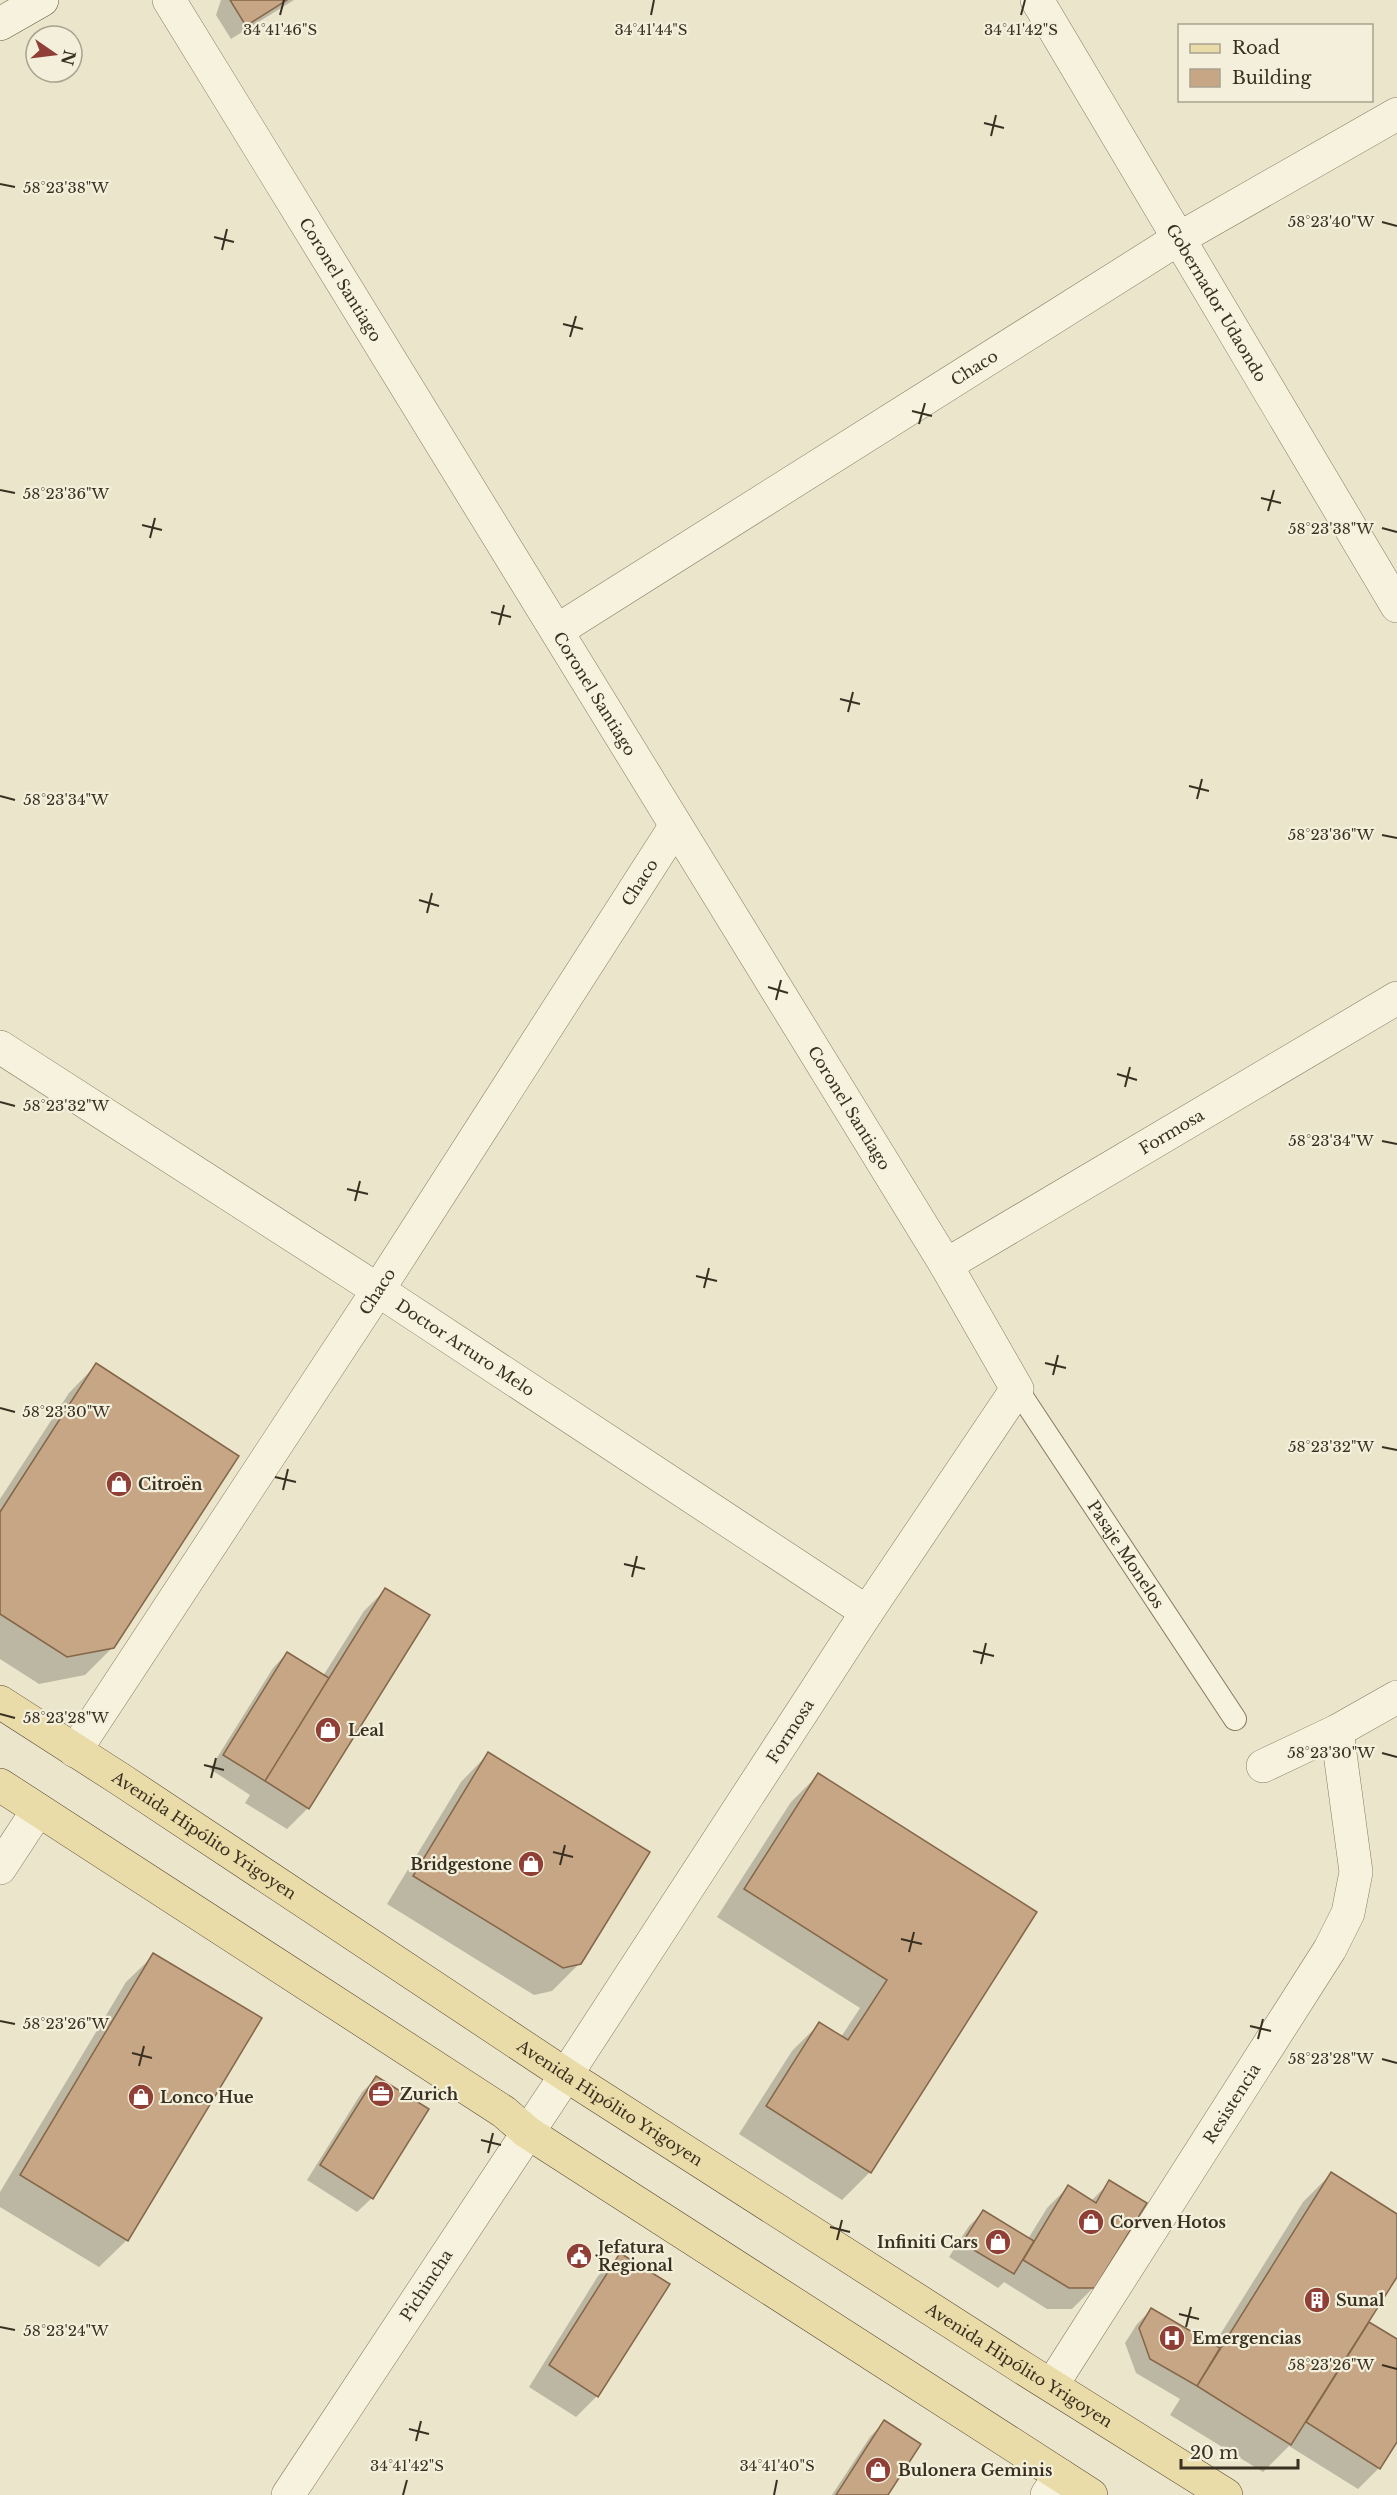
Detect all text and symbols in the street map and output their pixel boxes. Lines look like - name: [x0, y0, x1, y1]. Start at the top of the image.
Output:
- text: 34°41'46"S: [243, 20, 317, 39]
- text: 34°41'44"S: [614, 20, 688, 39]
- text: 34°41'42"S: [984, 20, 1058, 39]
- north arrow: [24, 24, 84, 84]
- legend: [1178, 24, 1373, 102]
- text: Road: [1232, 37, 1280, 59]
- text: N: [57, 48, 80, 67]
- text: Building: [1232, 67, 1311, 89]
- text: 58°23'38"W: [23, 178, 109, 197]
- text: 58°23'40"W: [1288, 212, 1375, 231]
- street label: Coronel Santiago: [295, 214, 386, 345]
- street label: Gobernador Udaondo: [1162, 220, 1271, 385]
- street label: Chaco: [947, 345, 1001, 390]
- text: 58°23'36"W: [23, 484, 110, 503]
- text: 58°23'38"W: [1288, 519, 1374, 538]
- street label: Coronel Santiago: [549, 628, 641, 759]
- text: 58°23'34"W: [23, 790, 109, 809]
- text: 58°23'36"W: [1288, 825, 1375, 844]
- street label: Chaco: [617, 855, 662, 910]
- street label: Coronel Santiago: [804, 1042, 895, 1173]
- text: 58°23'32"W: [23, 1096, 109, 1115]
- street label: Formosa: [1135, 1105, 1208, 1158]
- text: 58°23'34"W: [1288, 1131, 1374, 1150]
- street label: Chaco: [355, 1264, 399, 1319]
- street label: Doctor Arturo Melo: [392, 1295, 539, 1400]
- text: 58°23'30"W: [22, 1402, 110, 1421]
- text: 58°23'32"W: [1288, 1437, 1374, 1456]
- shop icon: Citroën: [104, 1469, 134, 1499]
- place label: Citroën: [138, 1474, 203, 1494]
- street label: Pasaje Monelos: [1083, 1497, 1169, 1612]
- street label: Formosa: [762, 1695, 818, 1767]
- text: 58°23'28"W: [23, 1708, 109, 1727]
- shop icon: Leal: [313, 1715, 343, 1745]
- place label: Leal: [348, 1720, 385, 1740]
- text: 58°23'30"W: [1287, 1743, 1375, 1762]
- street label: Avenida Hipólito Yrigoyen: [108, 1766, 300, 1903]
- shop icon: Bridgestone: [516, 1849, 546, 1879]
- place label: Bridgestone: [410, 1854, 512, 1874]
- text: 58°23'26"W: [23, 2014, 110, 2033]
- street label: Avenida Hipólito Yrigoyen: [513, 2035, 707, 2170]
- text: 58°23'28"W: [1288, 2049, 1374, 2068]
- street label: Resistencia: [1199, 2060, 1264, 2147]
- office icon: Zurich: [366, 2079, 396, 2109]
- shop icon: Lonco Hue: [126, 2082, 156, 2112]
- place label: Zurich: [400, 2084, 459, 2104]
- place label: Lonco Hue: [160, 2087, 254, 2107]
- shop icon: Corven Hotos: [1076, 2207, 1106, 2237]
- place label: Corven Hotos: [1110, 2212, 1226, 2232]
- shop icon: Infiniti Cars: [983, 2227, 1013, 2257]
- place label: Infiniti Cars: [877, 2232, 978, 2252]
- place label: Jefatura Regional: [595, 2237, 673, 2275]
- public building icon: Jefatura Regional: [564, 2241, 594, 2271]
- street label: Pichincha: [396, 2245, 457, 2324]
- building icon: Sunal: [1302, 2285, 1332, 2315]
- place label: Sunal: [1336, 2290, 1385, 2310]
- street label: Avenida Hipólito Yrigoyen: [921, 2298, 1116, 2432]
- text: 58°23'24"W: [23, 2321, 109, 2340]
- hospital icon: Emergencias: [1157, 2323, 1187, 2353]
- place label: Emergencias: [1192, 2328, 1301, 2348]
- text: 58°23'26"W: [1288, 2355, 1375, 2374]
- scale bar: [1181, 2432, 1298, 2470]
- text: 20 m: [1190, 2442, 1238, 2464]
- shop icon: Bulonera Geminis: [863, 2455, 893, 2485]
- text: 34°41'42"S: [370, 2456, 444, 2475]
- text: 34°41'40"S: [739, 2456, 815, 2475]
- place label: Bulonera Geminis: [898, 2460, 1052, 2480]

